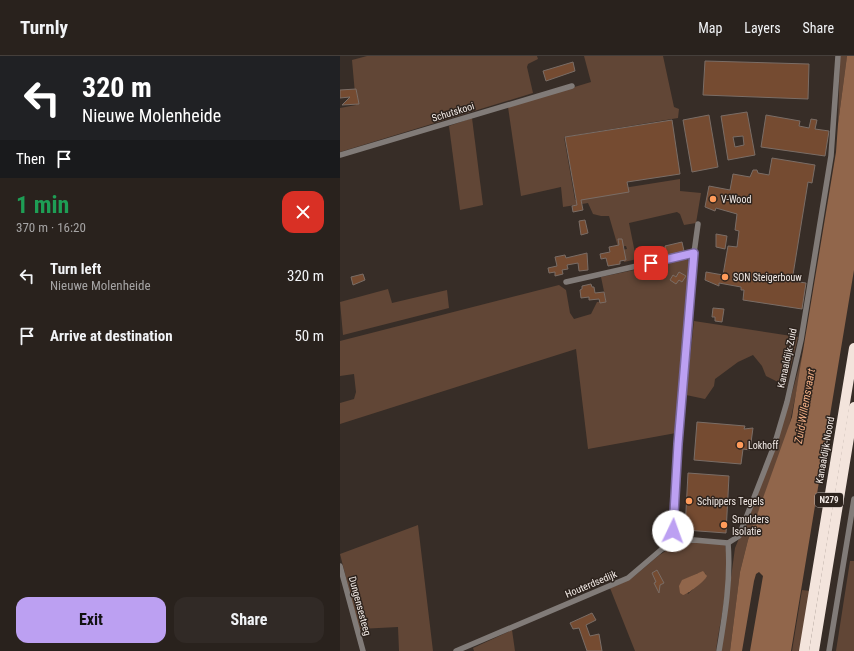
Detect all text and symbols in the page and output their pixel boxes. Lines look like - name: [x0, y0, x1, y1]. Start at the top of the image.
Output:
- text: Turnly: [20, 16, 68, 39]
- text: Map: [698, 20, 722, 36]
- text: Layers: [744, 20, 781, 36]
- text: Share: [803, 20, 834, 36]
- text: 320 m: [82, 71, 152, 104]
- icon: left: [16, 72, 68, 124]
- street label: Schutskooi: [430, 100, 476, 124]
- text: Nieuwe Molenheide: [82, 105, 221, 126]
- icon: arrive: [53, 148, 75, 170]
- text: Then: [16, 150, 45, 168]
- text: 1 min: [16, 191, 69, 219]
- button: close: [282, 191, 324, 233]
- marker: V-Wood: [708, 194, 718, 204]
- place label: V-Wood: [721, 194, 751, 205]
- text: 370 m · 16:20: [16, 220, 86, 235]
- pin: [634, 246, 668, 280]
- icon: arrive: [640, 252, 662, 274]
- text: Turn left: [50, 260, 101, 278]
- icon: left: [16, 265, 38, 287]
- text: 320 m: [287, 267, 324, 285]
- marker: SON Steigerbouw: [720, 272, 730, 282]
- place label: SON Steigerbouw: [733, 272, 802, 283]
- text: Nieuwe Molenheide: [50, 278, 151, 293]
- icon: arrive: [16, 325, 38, 347]
- text: Arrive at destination: [50, 327, 173, 345]
- text: 50 m: [294, 327, 324, 345]
- street label: Kanaaldijk-Zuid: [775, 327, 799, 389]
- water label: Zuid-Willemsvaart: [792, 367, 818, 445]
- street label: Kanaaldijk-Noord: [814, 416, 836, 484]
- marker: Lokhoff: [735, 440, 745, 450]
- place label: Lokhoff: [748, 440, 779, 451]
- road number: N279: [815, 493, 843, 507]
- marker: Schippers Tegels: [684, 496, 694, 506]
- place label: Schippers Tegels: [697, 496, 765, 507]
- position arrow: [652, 510, 694, 552]
- place label: Smulders Isolatie: [732, 514, 770, 537]
- marker: Smulders Isolatie: [719, 520, 729, 530]
- street label: Houterdsedijk: [564, 568, 619, 600]
- street label: Dungensesteeg: [347, 575, 373, 637]
- button: Exit: [16, 597, 166, 643]
- button: Share: [174, 597, 324, 643]

